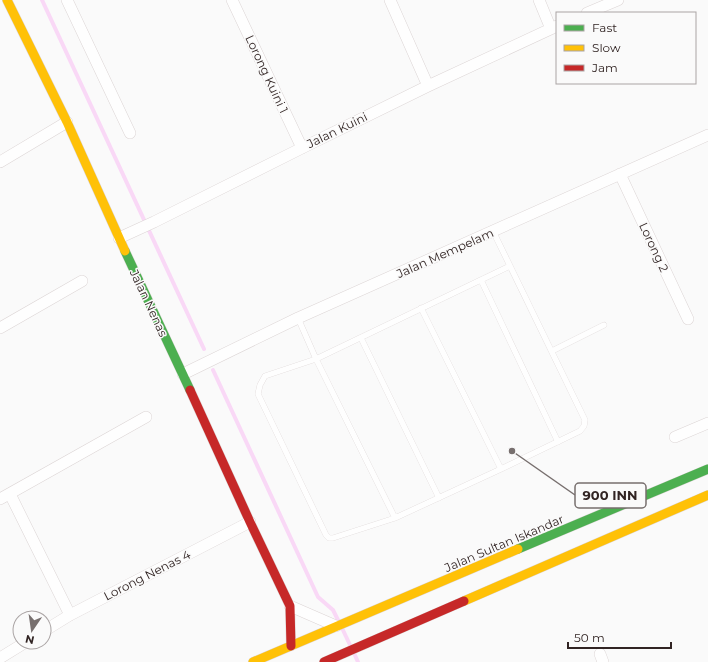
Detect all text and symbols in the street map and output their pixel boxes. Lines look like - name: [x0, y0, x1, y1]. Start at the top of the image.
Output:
- legend: [556, 12, 696, 84]
- text: Fast: [592, 20, 617, 35]
- street label: Lorong Kuini 1: [242, 33, 292, 115]
- text: Slow: [592, 40, 621, 55]
- text: Jam: [591, 60, 618, 75]
- street label: Jalan Kuini: [303, 109, 370, 152]
- street label: Lorong 2: [636, 220, 672, 274]
- street label: Jalan Mempelam: [393, 225, 496, 282]
- street label: Jalan Nenas: [126, 266, 171, 339]
- callout: 900 INN: [575, 483, 646, 508]
- text: 900 INN: [583, 487, 637, 503]
- street label: Jalan Sultan Iskandar: [441, 511, 566, 575]
- street label: Lorong Nenas 4: [101, 547, 193, 603]
- north arrow: [12, 610, 52, 650]
- scale bar: [568, 624, 671, 650]
- text: 50 m: [574, 630, 605, 645]
- text: N: [24, 632, 36, 648]

